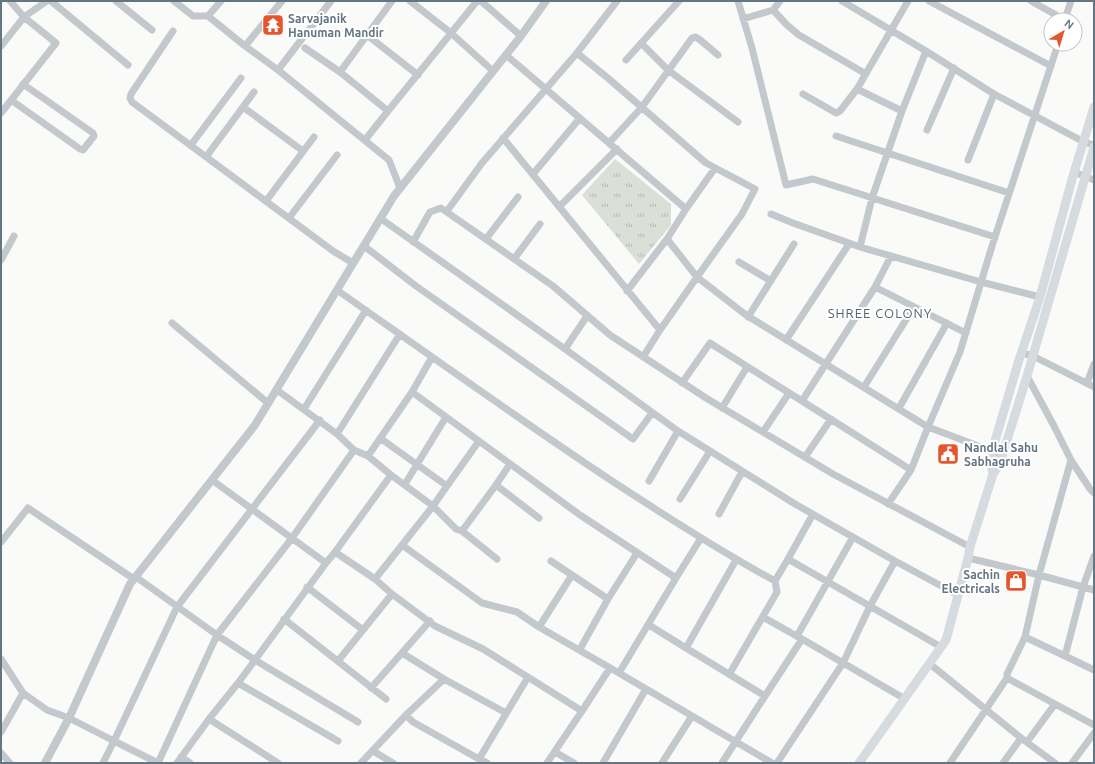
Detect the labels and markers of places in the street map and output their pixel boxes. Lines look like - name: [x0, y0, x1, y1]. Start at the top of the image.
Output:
- temple icon: Sarvajanik Hanuman Mandir: [260, 12, 286, 38]
- place label: Sarvajanik Hanuman Mandir: [288, 12, 384, 39]
- public building icon: Nandlal Sahu Sabhagruha: [935, 441, 961, 467]
- place label: Nandlal Sahu Sabhagruha: [964, 441, 1038, 468]
- place label: Sachin Electricals: [942, 568, 1000, 595]
- shop icon: Sachin Electricals: [1003, 568, 1029, 594]

